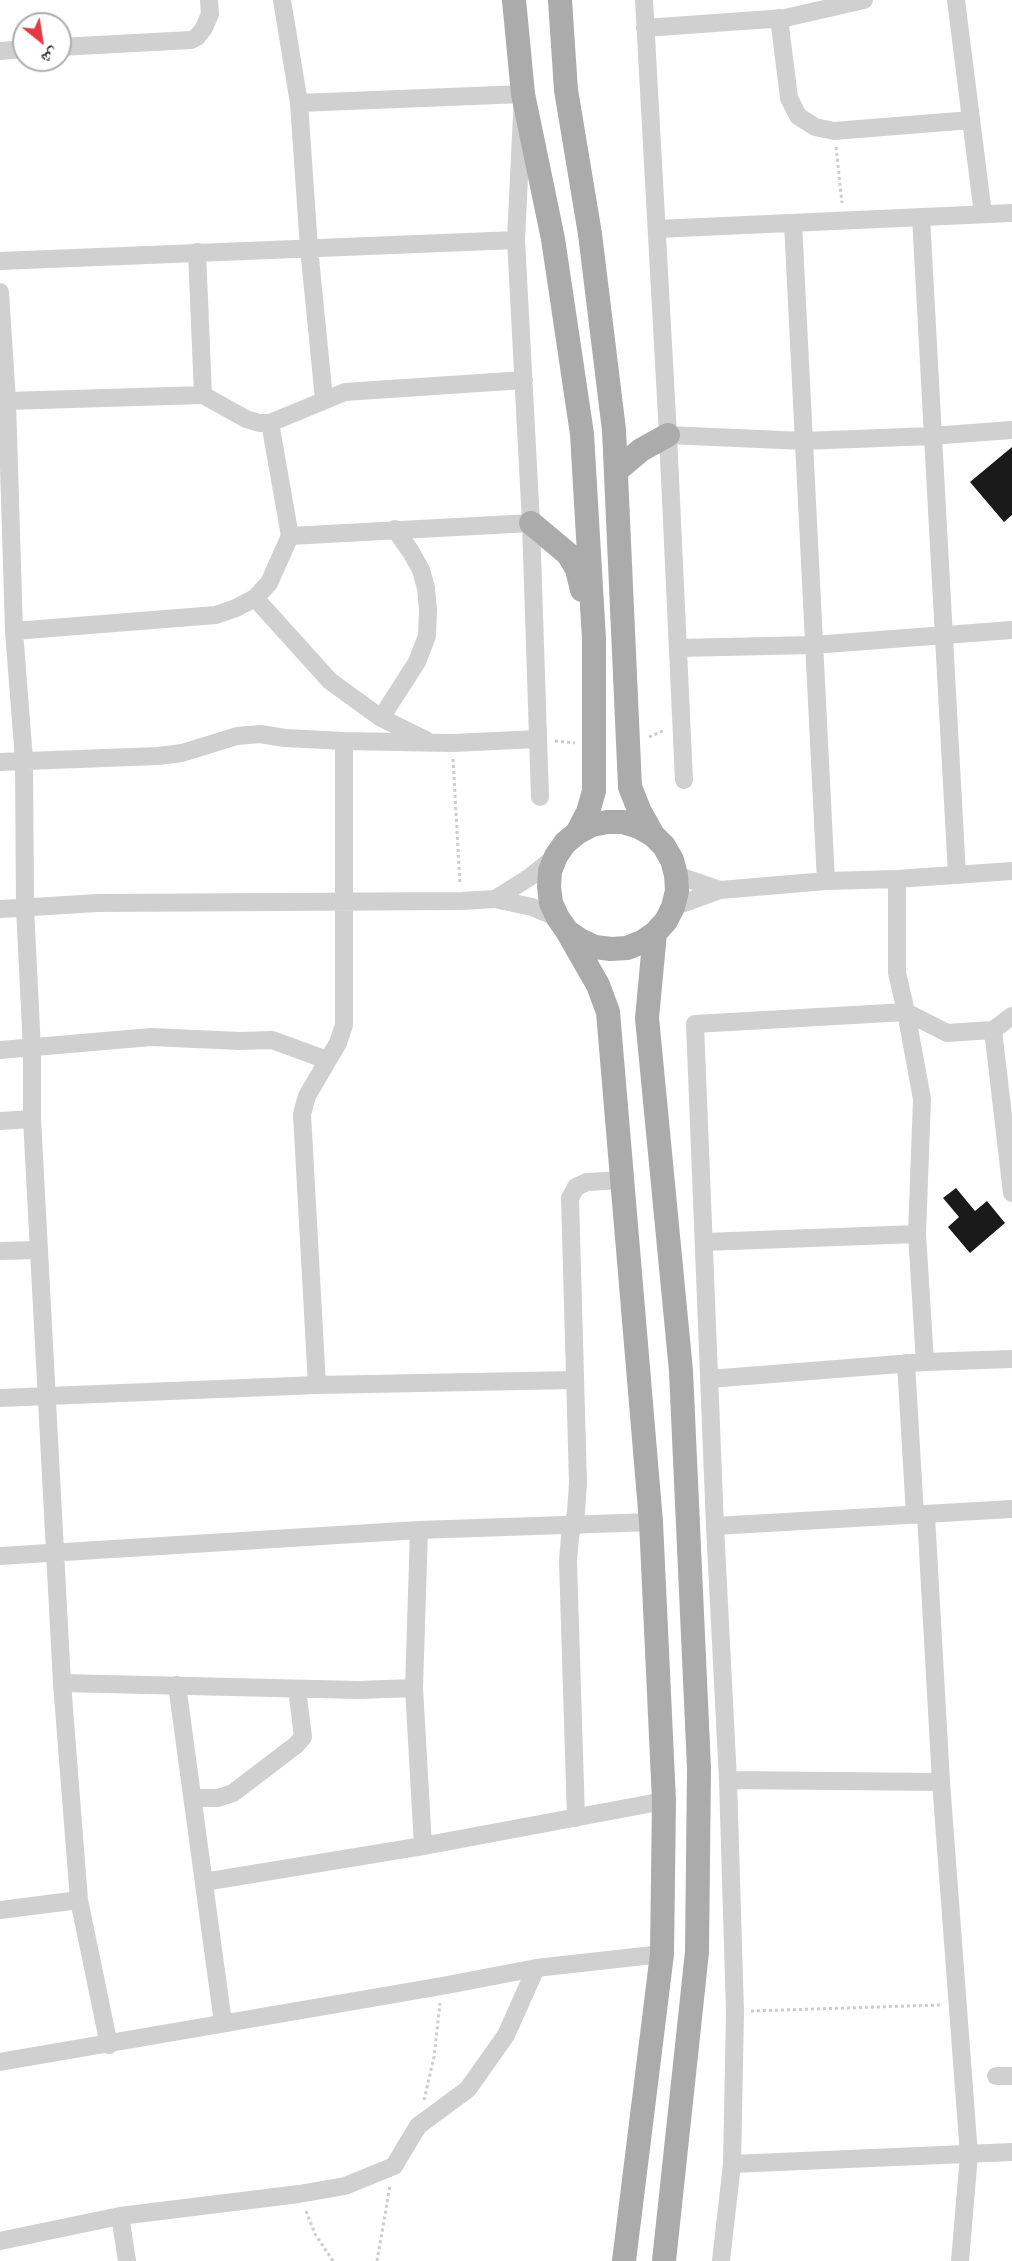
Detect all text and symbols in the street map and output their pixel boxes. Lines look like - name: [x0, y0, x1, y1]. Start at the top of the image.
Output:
- north arrow: [12, 12, 72, 72]
- text: ش: [38, 44, 62, 69]

